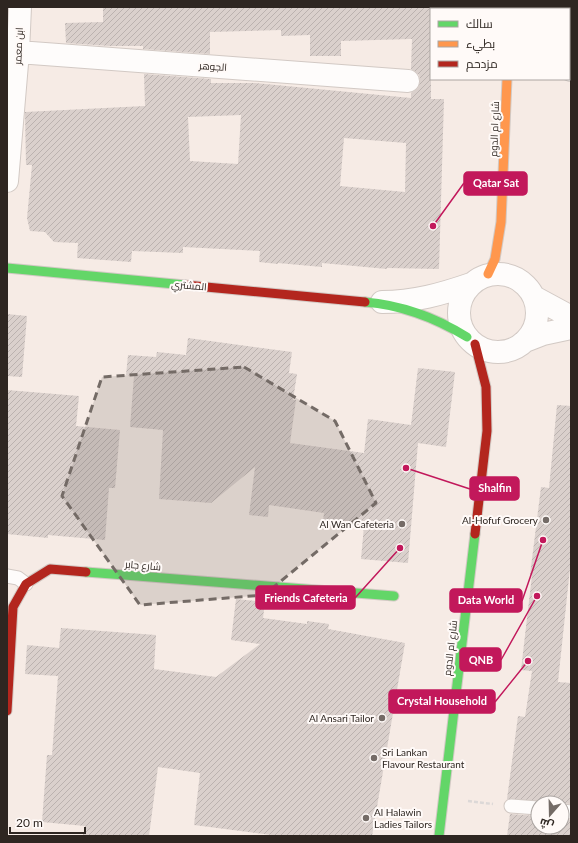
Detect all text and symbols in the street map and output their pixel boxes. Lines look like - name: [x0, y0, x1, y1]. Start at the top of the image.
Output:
- legend: [430, 8, 570, 80]
- text: سالك: [466, 16, 493, 31]
- street label: ابن معمر: [11, 27, 26, 66]
- text: بطيء: [466, 36, 495, 54]
- text: مزدحم: [466, 56, 498, 72]
- street label: الجوهر: [198, 59, 227, 73]
- street label: شارع ام الدوم: [487, 101, 503, 157]
- callout: Qatar Sat: [464, 172, 527, 195]
- text: Qatar Sat: [473, 176, 520, 189]
- street label: المشتري: [171, 277, 207, 295]
- callout: Shalfin: [470, 477, 519, 500]
- text: Shalfin: [478, 481, 512, 494]
- place label: Al-Hofuf Grocery: [462, 514, 539, 526]
- marker: Al-Hofuf Grocery: [541, 515, 551, 525]
- place label: Al Wan Cafeteria: [320, 518, 394, 530]
- marker: Al Wan Cafeteria: [397, 519, 407, 529]
- street label: شارع جابر: [123, 557, 162, 574]
- callout: Friends Cafeteria: [256, 586, 355, 609]
- callout: Data World: [450, 589, 522, 612]
- text: Friends Cafeteria: [264, 591, 348, 604]
- text: Data World: [458, 593, 514, 606]
- street label: شارع ام الدوم: [441, 620, 461, 677]
- callout: QNB: [460, 648, 501, 671]
- text: QNB: [469, 653, 493, 666]
- callout: Crystal Household: [389, 690, 495, 713]
- text: Crystal Household: [397, 694, 487, 707]
- place label: Al Ansari Tailor: [309, 712, 374, 724]
- marker: Al Ansari Tailor: [377, 713, 387, 723]
- place label: Sri Lankan Flavour Restaurant: [382, 746, 465, 770]
- marker: Sri Lankan Flavour Restaurant: [369, 753, 379, 763]
- north arrow: [530, 795, 570, 835]
- place label: Al Halawin Ladies Tailors: [374, 806, 432, 830]
- scale bar: [10, 809, 85, 835]
- marker: Al Halawin Ladies Tailors: [361, 813, 371, 823]
- text: 20 m: [16, 815, 43, 830]
- text: ش: [538, 815, 556, 833]

